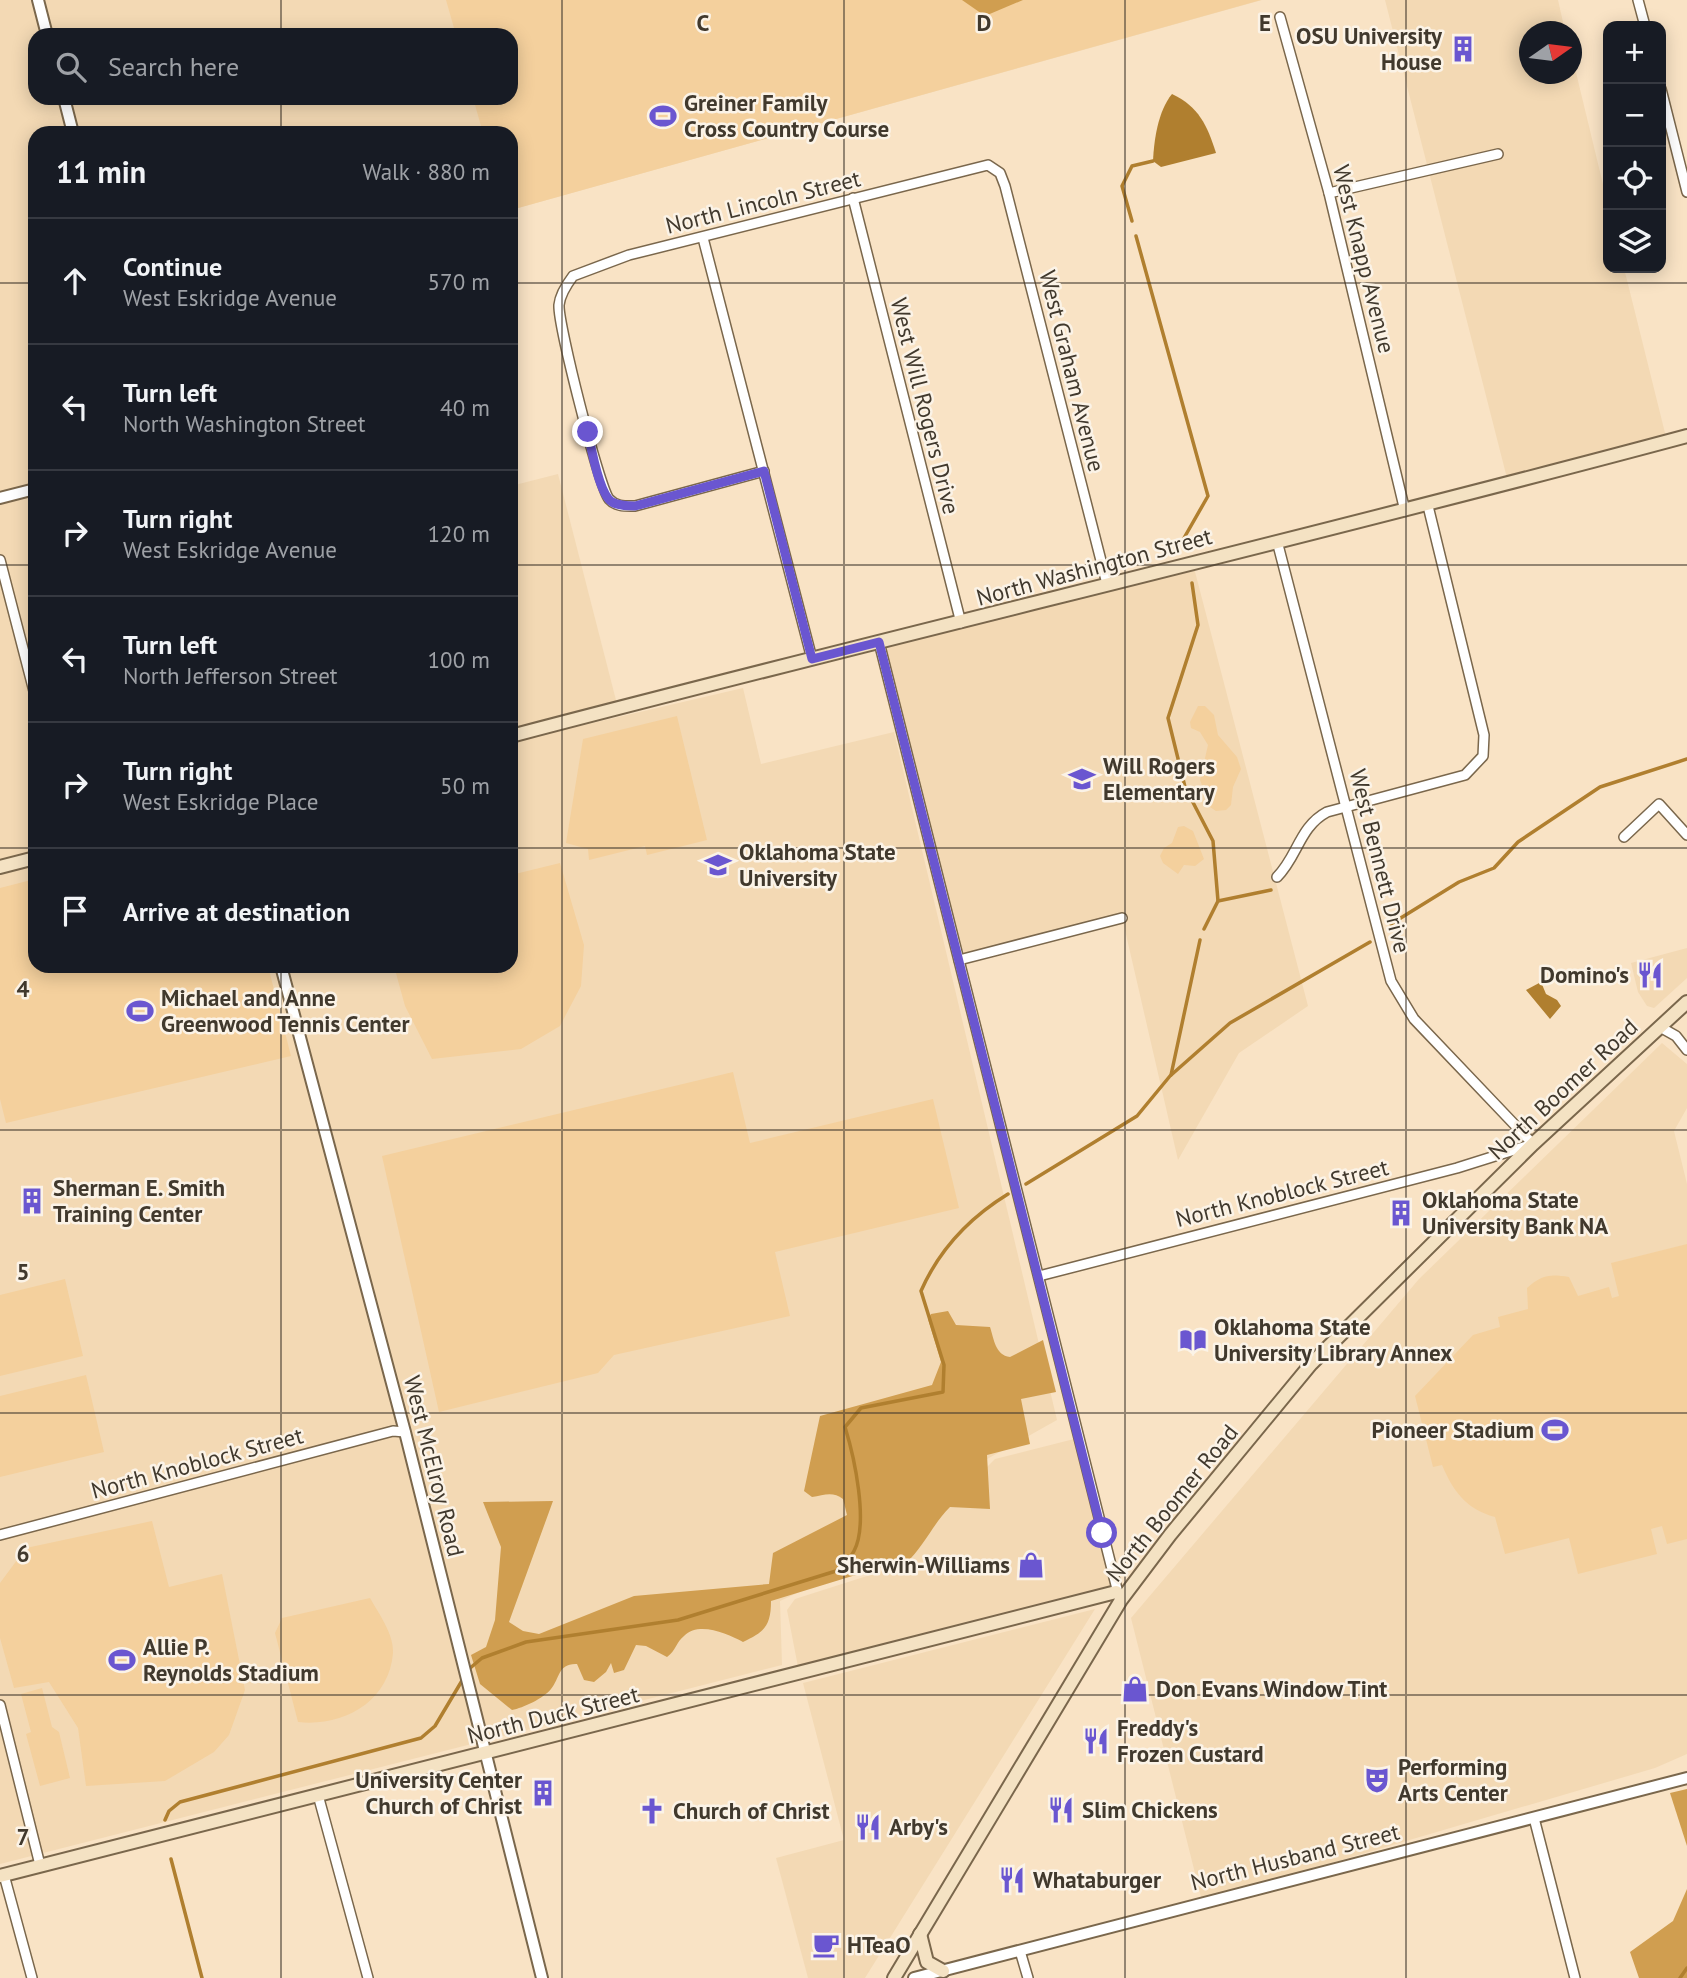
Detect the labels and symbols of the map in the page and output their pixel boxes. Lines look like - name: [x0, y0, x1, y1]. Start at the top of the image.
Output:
- text: C: [697, 8, 710, 37]
- text: D: [977, 8, 991, 37]
- text: E: [1259, 8, 1271, 37]
- place label: OSU University House: [1296, 21, 1443, 76]
- north arrow: [1519, 21, 1582, 84]
- building icon: OSU University House: [1448, 34, 1478, 64]
- place label: Greiner Family Cross Country Course: [684, 88, 889, 143]
- sports icon: Greiner Family Cross Country Course: [648, 101, 678, 131]
- street label: West Knapp Avenue: [1327, 162, 1402, 356]
- street label: North Lincoln Street: [662, 163, 864, 240]
- street label: West Graham Avenue: [1033, 267, 1112, 475]
- street label: West Will Rogers Drive: [885, 295, 966, 517]
- route end: [572, 416, 603, 447]
- street label: North Washington Street: [973, 521, 1215, 612]
- place label: Will Rogers Elementary: [1103, 751, 1216, 806]
- school or university icon: Will Rogers Elementary: [1067, 764, 1097, 794]
- street label: West Bennett Drive: [1344, 766, 1417, 956]
- place label: Oklahoma State University: [739, 837, 896, 892]
- school or university icon: Oklahoma State University: [703, 850, 733, 880]
- place label: Domino's: [1540, 960, 1629, 989]
- restaurant icon: Domino's: [1635, 960, 1665, 990]
- text: 4: [16, 974, 30, 1003]
- place label: Michael and Anne Greenwood Tennis Center: [161, 983, 410, 1038]
- sports icon: Michael and Anne Greenwood Tennis Center: [125, 996, 155, 1026]
- street label: North Boomer Road: [1482, 1012, 1643, 1165]
- street label: North Knoblock Street: [1173, 1152, 1391, 1233]
- place label: Sherman E. Smith Training Center: [53, 1173, 225, 1228]
- place label: Oklahoma State University Bank NA: [1422, 1185, 1608, 1240]
- building icon: Sherman E. Smith Training Center: [17, 1186, 47, 1216]
- building icon: Oklahoma State University Bank NA: [1386, 1198, 1416, 1228]
- text: 5: [16, 1257, 30, 1286]
- place label: Oklahoma State University Library Annex: [1214, 1312, 1452, 1367]
- library icon: Oklahoma State University Library Annex: [1178, 1325, 1208, 1355]
- street label: West McElroy Road: [398, 1372, 471, 1559]
- place label: Pioneer Stadium: [1372, 1415, 1534, 1444]
- sports icon: Pioneer Stadium: [1540, 1415, 1570, 1445]
- street label: North Boomer Road: [1099, 1418, 1244, 1587]
- street label: North Knoblock Street: [88, 1420, 306, 1505]
- route start: [1086, 1517, 1117, 1548]
- text: 6: [16, 1539, 30, 1568]
- place label: Sherwin-Williams: [837, 1550, 1010, 1579]
- shop icon: Sherwin-Williams: [1016, 1550, 1046, 1580]
- place label: Allie P. Reynolds Stadium: [143, 1632, 319, 1687]
- sports icon: Allie P. Reynolds Stadium: [107, 1645, 137, 1675]
- shop icon: Don Evans Window Tint: [1120, 1674, 1150, 1704]
- place label: Don Evans Window Tint: [1156, 1674, 1387, 1703]
- street label: North Duck Street: [464, 1679, 642, 1750]
- place label: Freddy's Frozen Custard: [1117, 1713, 1264, 1768]
- restaurant icon: Freddy's Frozen Custard: [1081, 1726, 1111, 1756]
- place label: Performing Arts Center: [1398, 1752, 1509, 1807]
- place label: University Center Church of Christ: [355, 1765, 523, 1820]
- theatre icon: Performing Arts Center: [1362, 1765, 1392, 1795]
- building icon: University Center Church of Christ: [528, 1778, 558, 1808]
- restaurant icon: Slim Chickens: [1046, 1795, 1076, 1825]
- place label: Slim Chickens: [1082, 1795, 1218, 1824]
- church icon: Church of Christ: [637, 1796, 667, 1826]
- place label: Church of Christ: [673, 1796, 830, 1825]
- restaurant icon: Arby's: [853, 1812, 883, 1842]
- place label: Arby's: [889, 1812, 948, 1841]
- street label: North Husband Street: [1188, 1817, 1402, 1896]
- text: 7: [16, 1822, 30, 1851]
- restaurant icon: Whataburger: [997, 1865, 1027, 1895]
- place label: Whataburger: [1033, 1865, 1162, 1894]
- cafe icon: HTeaO: [811, 1930, 841, 1960]
- place label: HTeaO: [847, 1930, 911, 1959]

